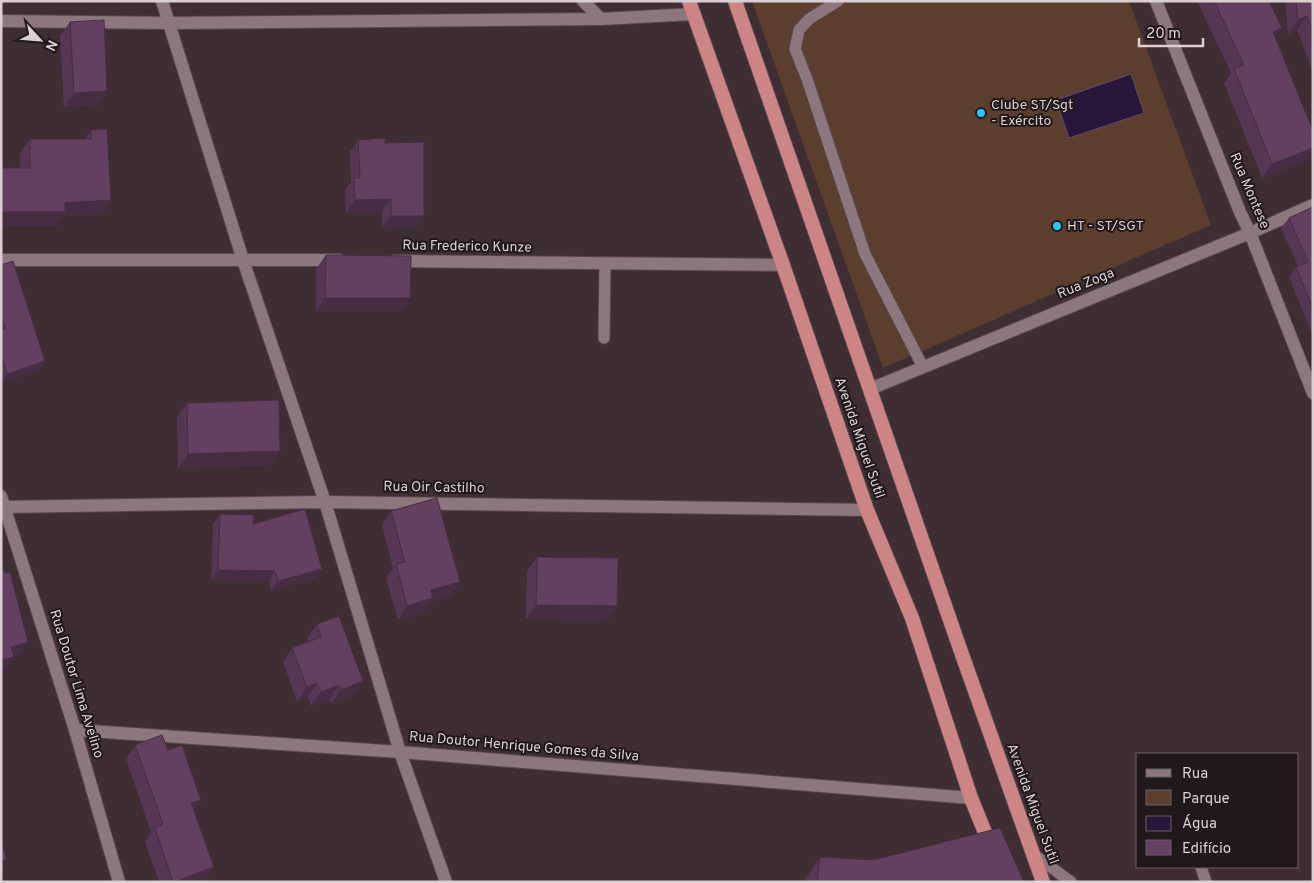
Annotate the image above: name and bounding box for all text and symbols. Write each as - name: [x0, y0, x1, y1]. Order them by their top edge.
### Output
- north arrow: [15, 15, 65, 65]
- scale bar: [1139, 15, 1203, 47]
- text: 20 m: [1146, 25, 1181, 44]
- text: N: [40, 37, 60, 53]
- place label: Clube ST/Sgt - Exército: [991, 97, 1073, 130]
- marker: Clube ST/Sgt - Exército: [975, 107, 987, 119]
- street label: Rua Montese: [1225, 150, 1273, 232]
- place label: HT - ST/SGT: [1067, 218, 1144, 235]
- marker: HT - ST/SGT: [1051, 220, 1063, 232]
- street label: Rua Frederico Kunze: [402, 237, 532, 257]
- street label: Rua Zoga: [1055, 265, 1117, 303]
- street label: Avenida Miguel Sutil: [830, 375, 888, 501]
- street label: Rua Oir Castilho: [383, 479, 485, 497]
- street label: Rua Doutor Lima Avelino: [45, 608, 107, 761]
- street label: Rua Doutor Henrique Gomes da Silva: [408, 728, 640, 766]
- street label: Avenida Miguel Sutil: [1002, 741, 1062, 867]
- legend: [1136, 753, 1299, 868]
- text: Rua: [1182, 765, 1208, 784]
- text: Parque: [1182, 790, 1230, 809]
- text: Água: [1182, 814, 1217, 834]
- text: Edifício: [1182, 840, 1231, 859]

